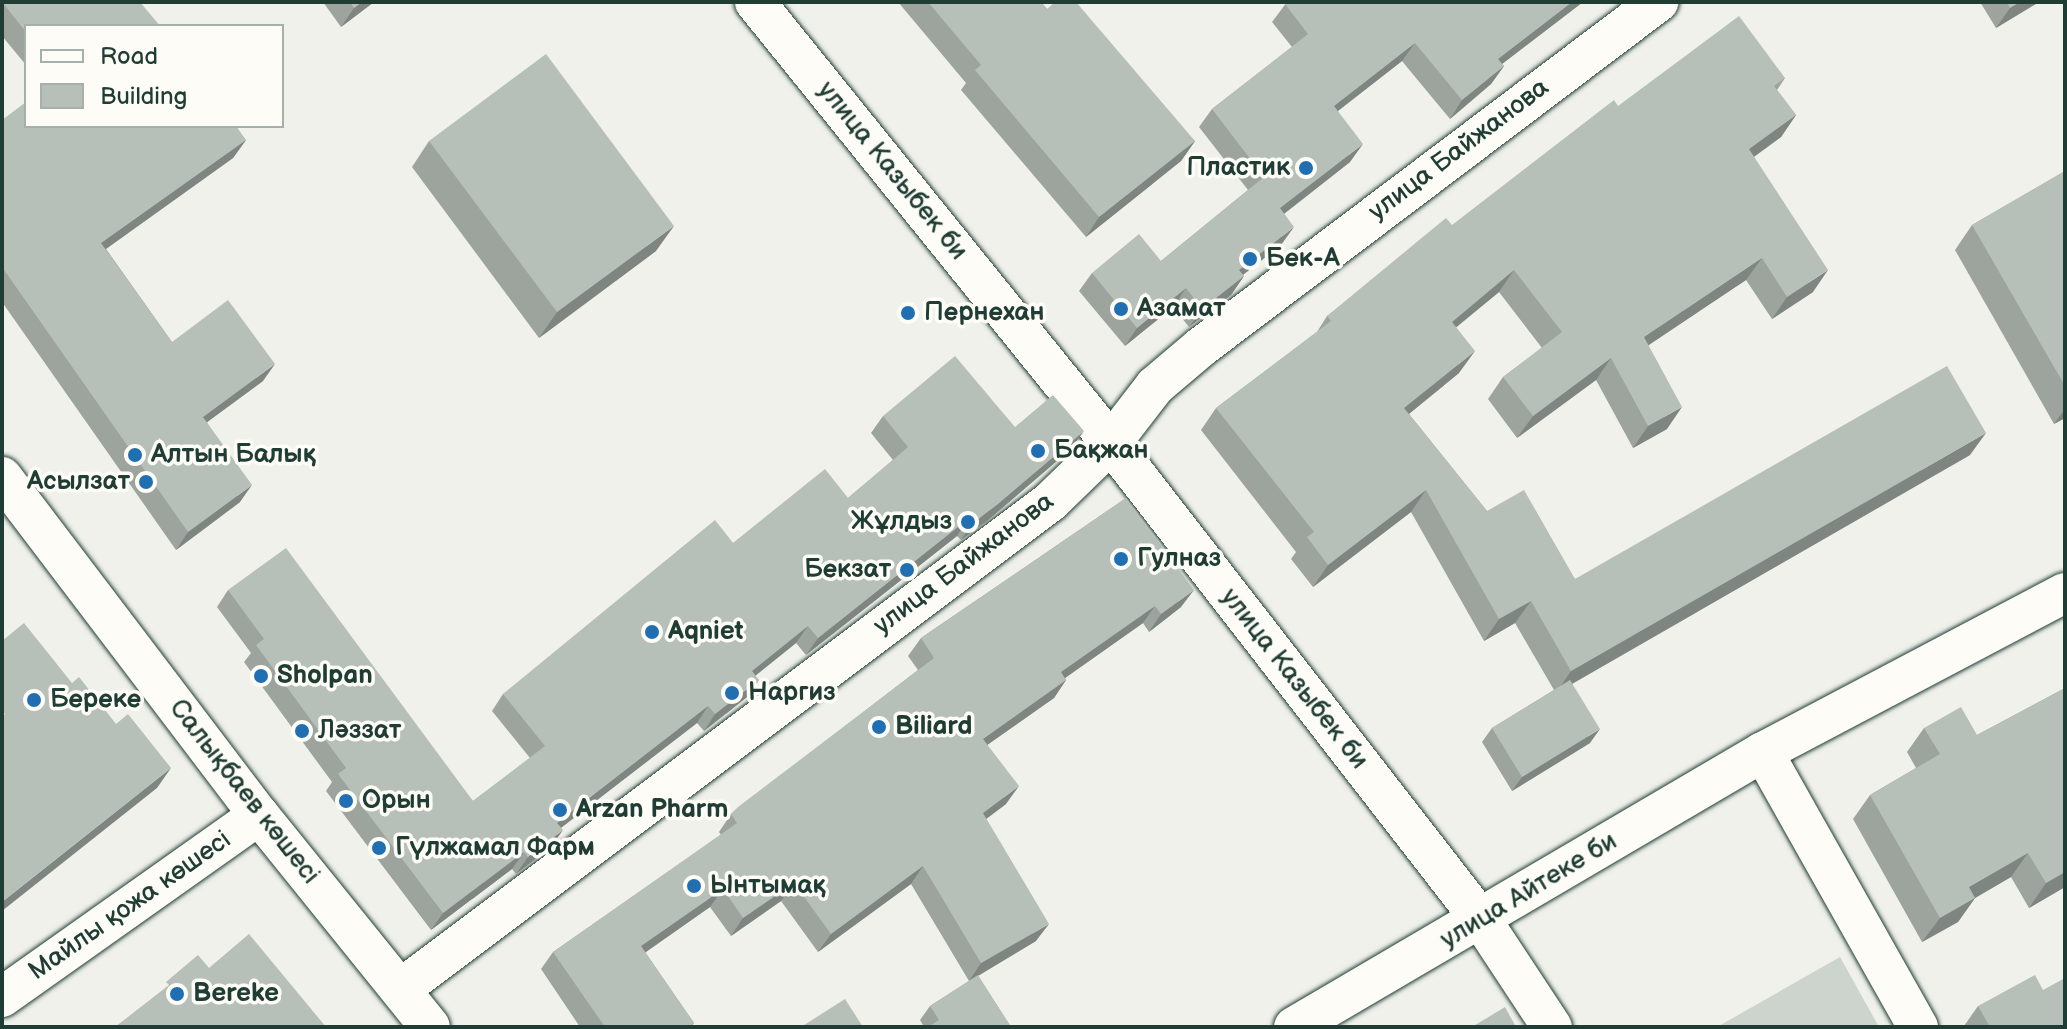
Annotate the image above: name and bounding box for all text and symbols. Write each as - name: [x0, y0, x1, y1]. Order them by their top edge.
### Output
- legend: [24, 24, 284, 128]
- text: Road: [100, 42, 158, 71]
- street label: улица Байжанова: [1363, 72, 1555, 228]
- street label: улица Казыбек би: [810, 75, 974, 267]
- text: Building: [100, 82, 187, 111]
- place label: Пластик: [1187, 152, 1290, 184]
- marker: Пластик: [1297, 159, 1315, 177]
- place label: Бек-А: [1266, 243, 1340, 275]
- marker: Бек-А: [1241, 250, 1259, 268]
- place label: Азамат: [1137, 293, 1226, 325]
- place label: Пернехан: [924, 297, 1044, 329]
- marker: Азамат: [1112, 300, 1130, 318]
- marker: Пернехан: [899, 304, 917, 322]
- place label: Бақжан: [1054, 435, 1149, 467]
- place label: Алтын Балық: [151, 439, 316, 471]
- marker: Бақжан: [1029, 442, 1047, 460]
- marker: Алтын Балық: [126, 446, 144, 464]
- place label: Асылзат: [27, 466, 130, 498]
- marker: Асылзат: [137, 473, 155, 491]
- street label: улица Байжанова: [868, 486, 1060, 642]
- place label: Жұлдыз: [851, 506, 952, 538]
- marker: Жұлдыз: [959, 513, 977, 531]
- place label: Гулназ: [1137, 543, 1221, 575]
- marker: Гулназ: [1112, 550, 1130, 568]
- place label: Бекзат: [804, 554, 891, 586]
- marker: Бекзат: [898, 561, 916, 579]
- street label: улица Казыбек би: [1214, 582, 1374, 776]
- place label: Aqniet: [668, 616, 743, 648]
- marker: Aqniet: [643, 623, 661, 641]
- place label: Sholpan: [277, 660, 373, 692]
- marker: Sholpan: [252, 667, 270, 685]
- place label: Наргиз: [748, 677, 836, 709]
- place label: Береке: [50, 684, 141, 716]
- marker: Наргиз: [723, 684, 741, 702]
- marker: Береке: [25, 691, 43, 709]
- street label: Салықбаев көшесі: [162, 693, 326, 891]
- place label: Biliard: [895, 711, 972, 743]
- place label: Ләззат: [318, 715, 401, 747]
- marker: Biliard: [870, 718, 888, 736]
- marker: Ләззат: [293, 722, 311, 740]
- place label: Орын: [362, 785, 431, 817]
- marker: Орын: [337, 792, 355, 810]
- place label: Arzan Pharm: [576, 794, 728, 826]
- marker: Arzan Pharm: [551, 801, 569, 819]
- street label: Майлы қожа көшесі: [23, 824, 237, 988]
- street label: улица Айтеке би: [1435, 826, 1623, 956]
- place label: Гүлжамал Фарм: [395, 832, 595, 864]
- marker: Гүлжамал Фарм: [370, 839, 388, 857]
- place label: Ынтымақ: [710, 870, 825, 902]
- marker: Ынтымақ: [685, 877, 703, 895]
- place label: Bereke: [193, 978, 279, 1010]
- marker: Bereke: [168, 985, 186, 1003]

